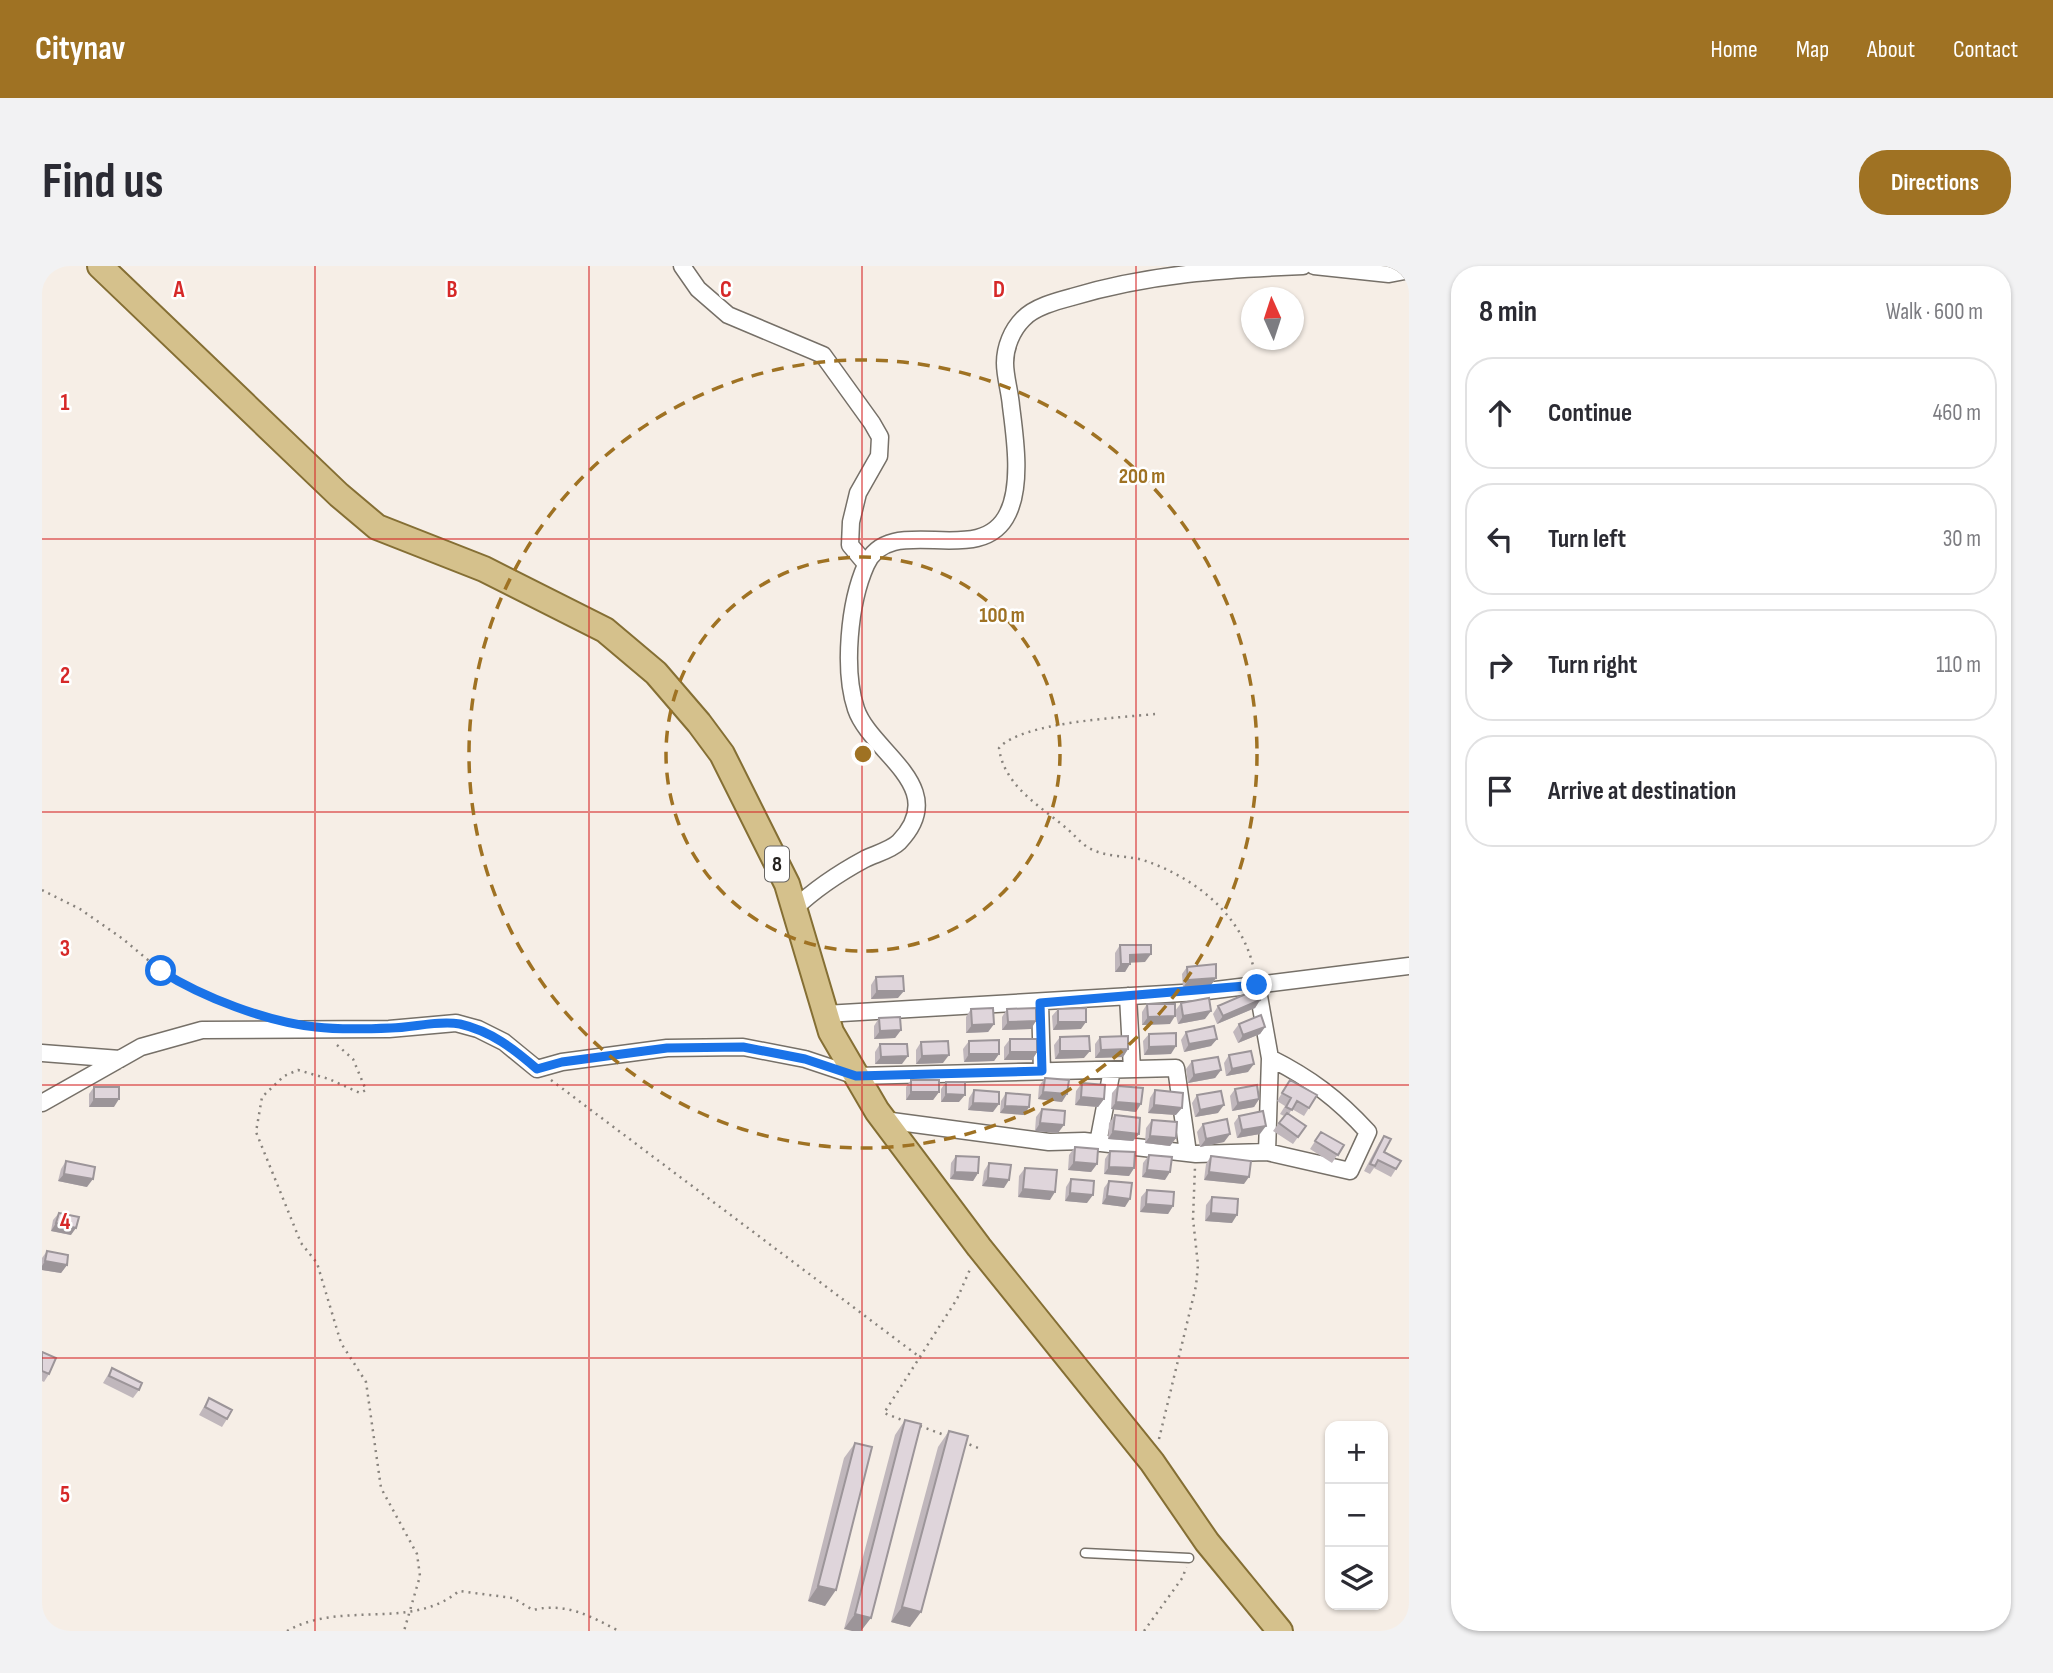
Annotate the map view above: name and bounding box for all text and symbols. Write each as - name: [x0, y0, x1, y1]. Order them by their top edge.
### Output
- text: Citynav: [35, 29, 125, 69]
- text: Home: [1710, 35, 1758, 64]
- text: Map: [1796, 35, 1829, 64]
- text: About: [1867, 35, 1915, 64]
- text: Contact: [1953, 35, 2018, 64]
- button: Directions: [1859, 150, 2011, 215]
- text: Find us: [42, 153, 164, 212]
- text: A: [173, 276, 186, 304]
- text: B: [447, 276, 458, 304]
- text: C: [720, 276, 732, 304]
- text: D: [993, 276, 1005, 304]
- north arrow: [1241, 287, 1304, 350]
- text: 8 min: [1479, 294, 1537, 330]
- text: Walk · 600 m: [1886, 298, 1983, 326]
- text: 1: [60, 389, 70, 417]
- icon: ahead: [1481, 394, 1519, 432]
- text: Continue: [1548, 398, 1632, 429]
- text: 460 m: [1933, 399, 1981, 427]
- text: 200 m: [1119, 464, 1165, 489]
- icon: left: [1481, 520, 1519, 558]
- text: Turn left: [1548, 524, 1626, 555]
- text: 30 m: [1943, 525, 1981, 553]
- text: 100 m: [979, 603, 1025, 628]
- icon: right: [1481, 646, 1519, 684]
- text: Turn right: [1548, 650, 1637, 681]
- text: 110 m: [1936, 651, 1981, 679]
- text: 2: [60, 662, 70, 690]
- centre of rings: [851, 742, 875, 766]
- icon: arrive: [1481, 772, 1519, 810]
- text: Arrive at destination: [1548, 776, 1736, 807]
- road number: 8: [765, 846, 789, 882]
- text: 3: [60, 935, 70, 963]
- route start: [145, 955, 176, 986]
- route end: [1241, 969, 1272, 1000]
- text: 4: [60, 1208, 71, 1236]
- map controls: [1325, 1421, 1388, 1610]
- button: +: [1325, 1421, 1388, 1484]
- text: 5: [60, 1481, 70, 1509]
- button: −: [1325, 1484, 1388, 1547]
- button: layers: [1325, 1547, 1388, 1610]

